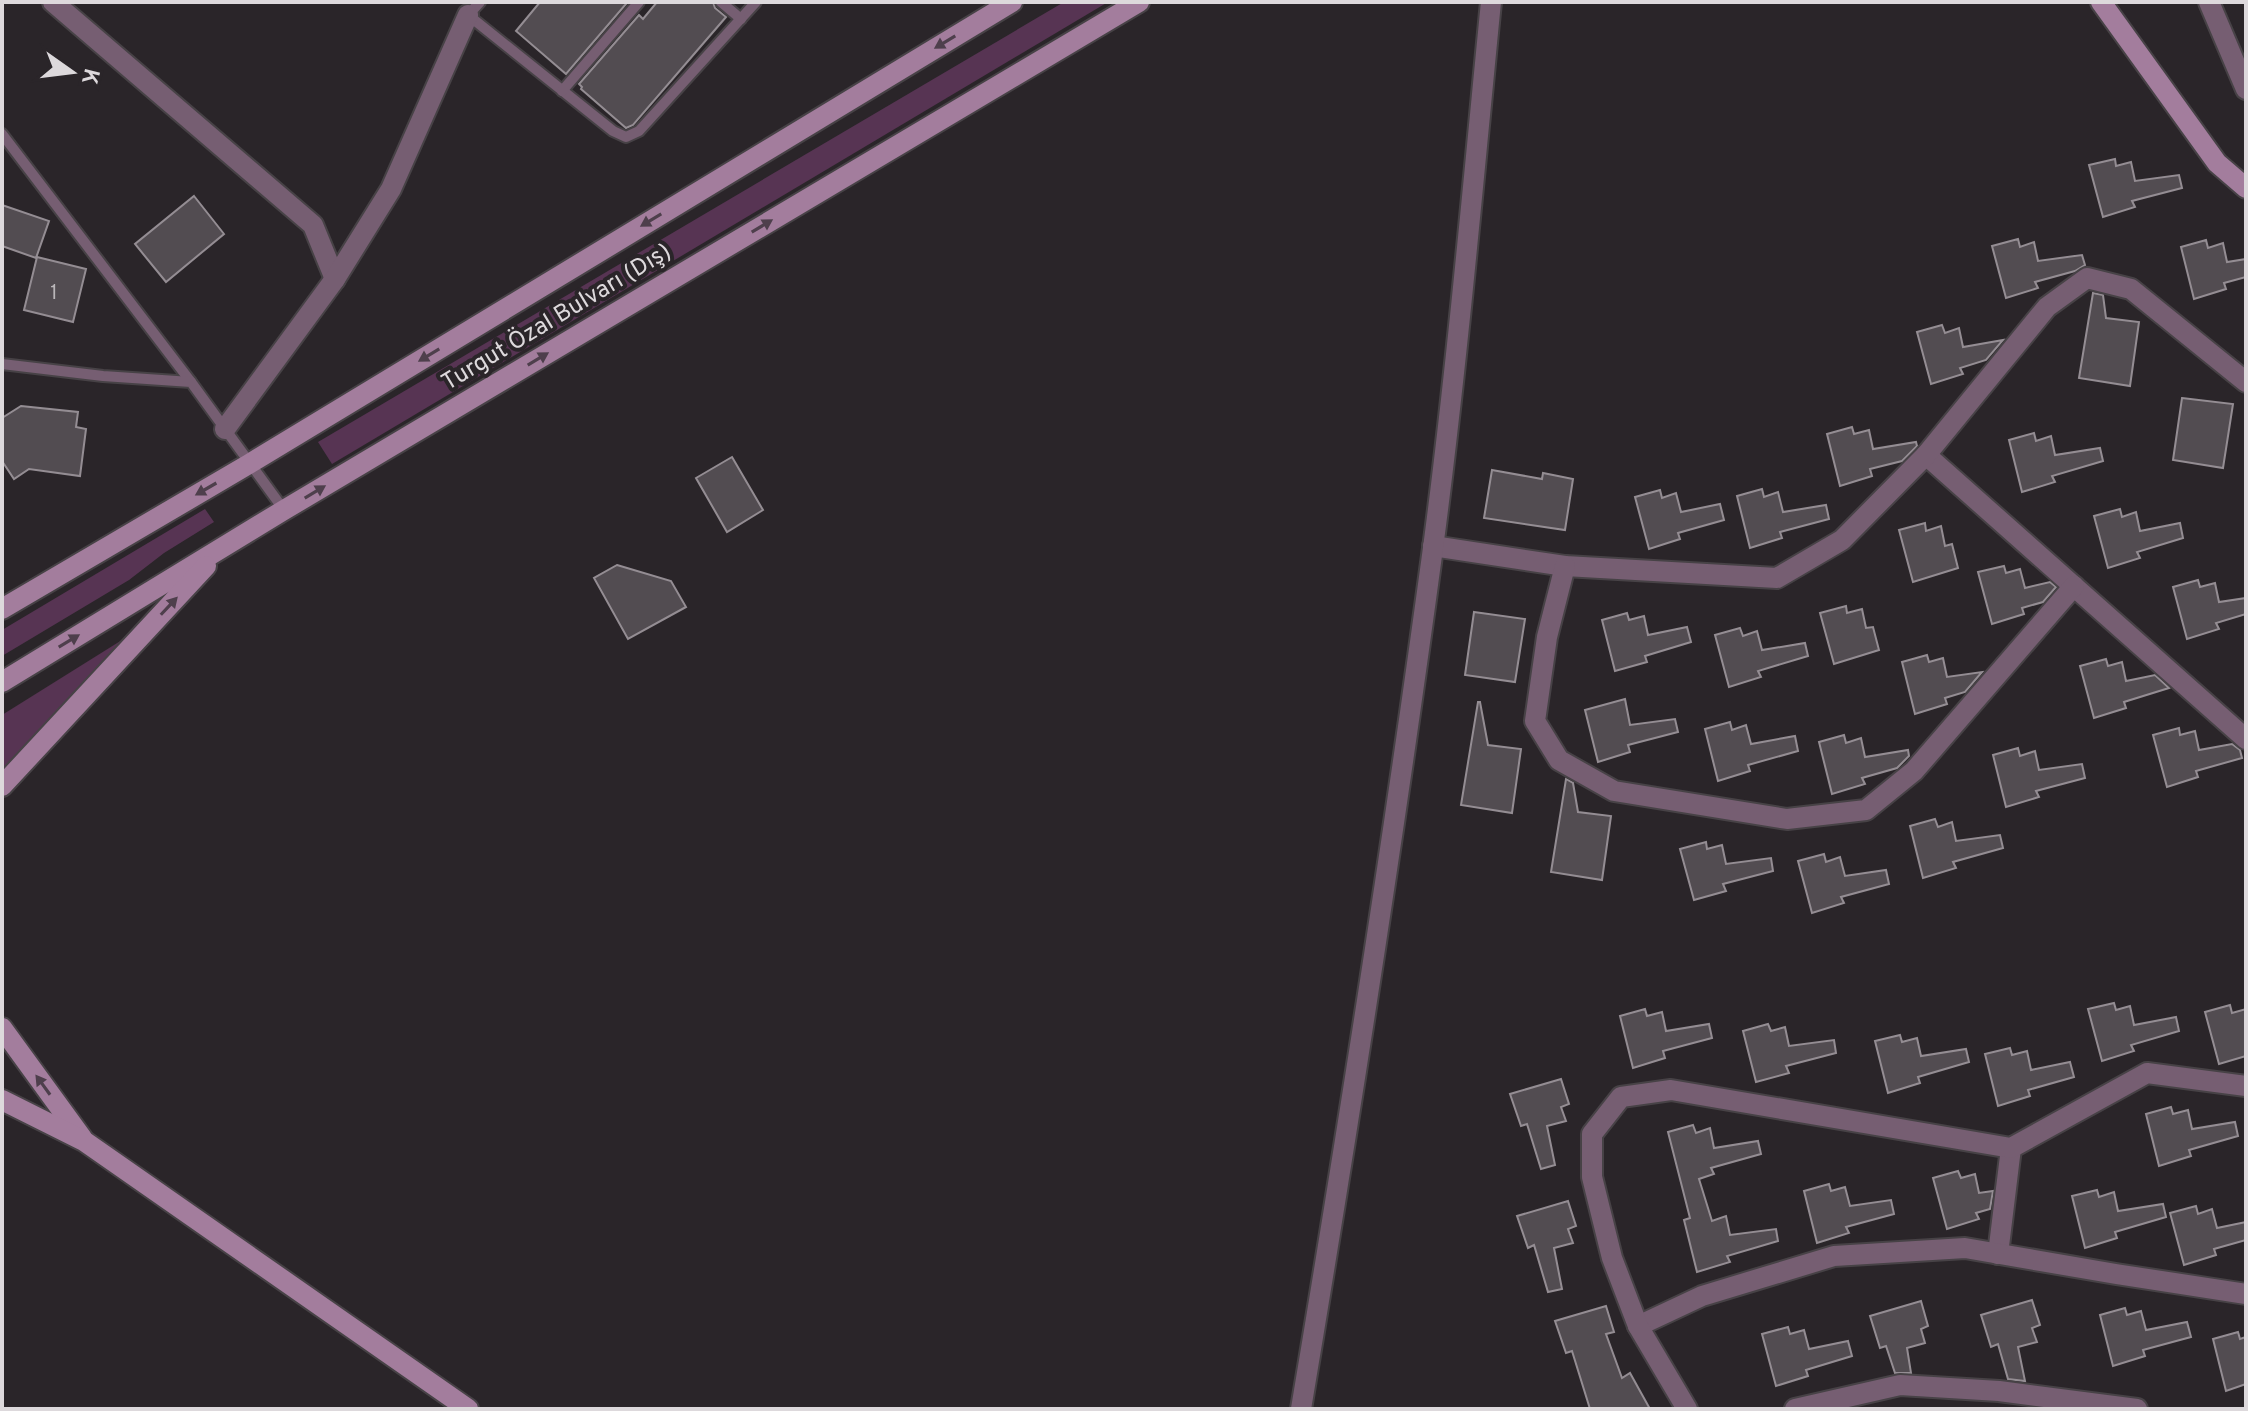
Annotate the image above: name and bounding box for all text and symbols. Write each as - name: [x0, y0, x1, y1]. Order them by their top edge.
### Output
- north arrow: [32, 32, 112, 112]
- one-way arrow: [934, 35, 956, 49]
- text: K: [74, 65, 104, 87]
- one-way arrow: [640, 213, 662, 227]
- one-way arrow: [751, 219, 773, 233]
- street label: Turgut Özal Bulvarı (Dış): [436, 236, 677, 398]
- house number: 1: [50, 281, 58, 307]
- one-way arrow: [418, 348, 440, 362]
- one-way arrow: [527, 352, 549, 366]
- one-way arrow: [195, 482, 217, 496]
- one-way arrow: [304, 485, 326, 499]
- one-way arrow: [160, 597, 178, 616]
- one-way arrow: [58, 635, 80, 649]
- one-way arrow: [36, 1074, 51, 1095]

